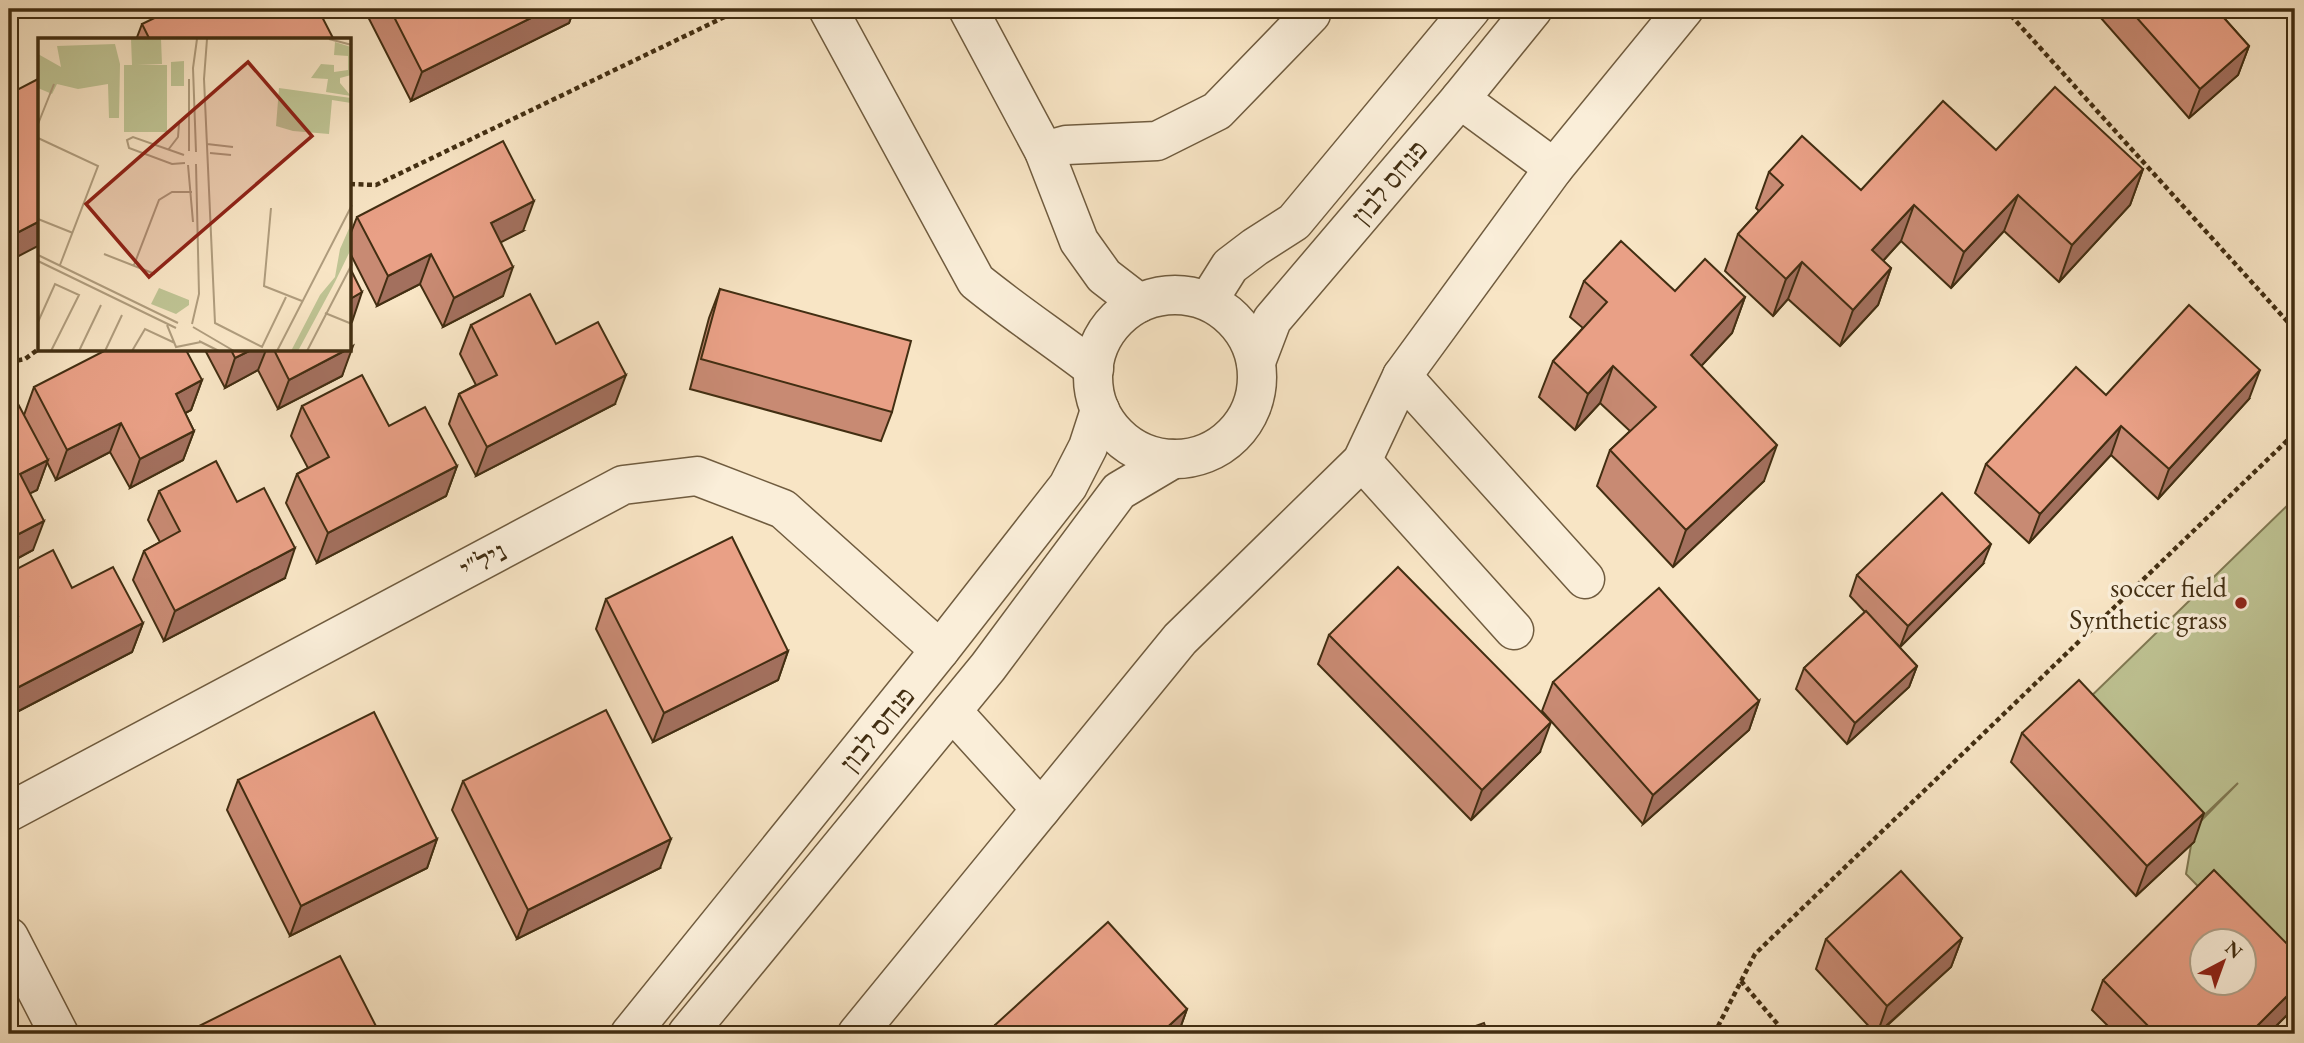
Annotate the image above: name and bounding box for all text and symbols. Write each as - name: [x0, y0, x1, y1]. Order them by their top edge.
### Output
- inset map: [38, 38, 352, 352]
- street label: פנחס לבון: [1343, 132, 1435, 232]
- street label: ניל"י: [454, 533, 512, 587]
- place label: soccer field Synthetic grass: [2069, 569, 2228, 637]
- marker: soccer field Synthetic grass: [2233, 595, 2249, 611]
- street label: פנחס לבון: [832, 679, 922, 779]
- north arrow: [2188, 928, 2258, 998]
- text: N: [2220, 935, 2248, 964]

